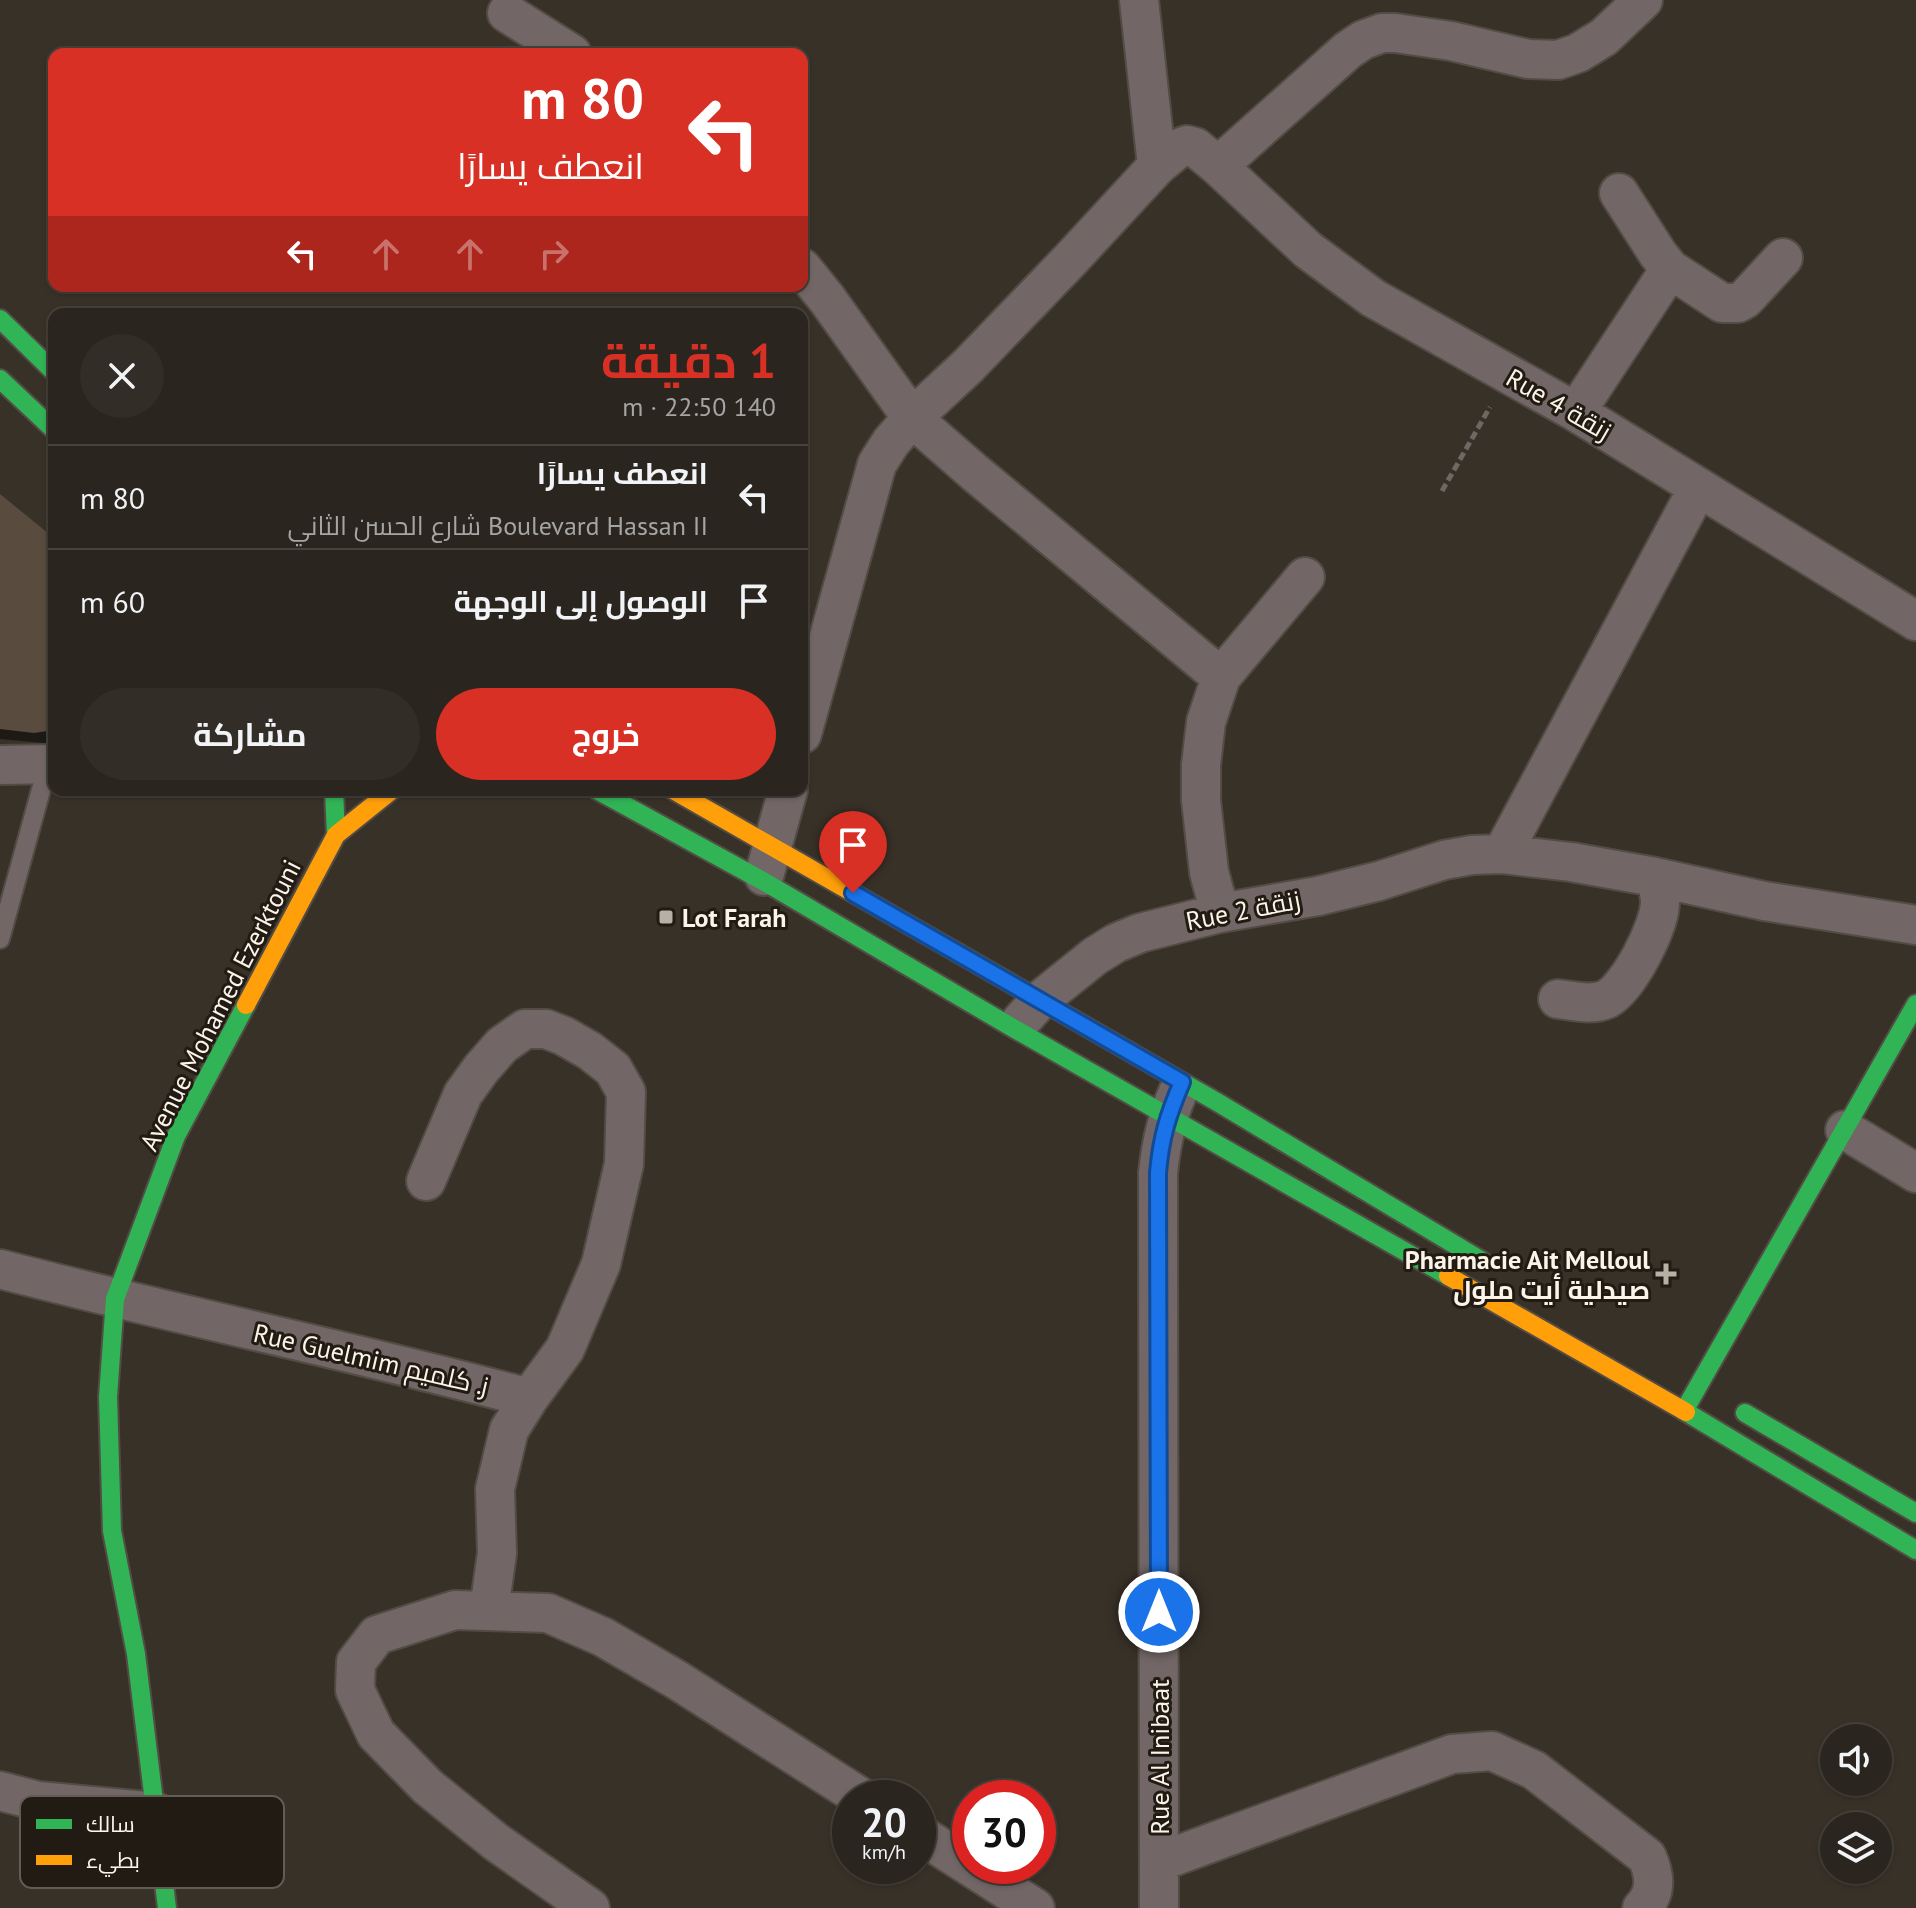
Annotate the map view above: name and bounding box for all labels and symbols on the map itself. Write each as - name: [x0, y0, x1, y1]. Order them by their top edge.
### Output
- street label: Rue 4 زنقة: [1501, 361, 1617, 447]
- pin: [819, 811, 887, 893]
- street label: Avenue Mohamed Ezerktouni: [132, 854, 308, 1156]
- street label: Rue 2 زنقة: [1183, 883, 1303, 937]
- place label: Lot Farah: [682, 901, 786, 934]
- marker: Lot Farah: [657, 908, 675, 926]
- place label: Pharmacie Ait Melloul صيدلية أيت ملول: [1405, 1243, 1650, 1306]
- marker: Pharmacie Ait Melloul صيدلية أيت ملول: [1657, 1265, 1675, 1283]
- street label: Rue Guelmim ز. كلميم: [250, 1316, 492, 1404]
- position arrow: [1117, 1570, 1201, 1654]
- street label: Rue Al Inibaat: [1143, 1679, 1176, 1835]
- speed limit sign: 30: [952, 1780, 1056, 1884]
- legend: [20, 1796, 284, 1888]
- text: سالك: [86, 1810, 135, 1838]
- text: بطيء: [86, 1846, 140, 1877]

